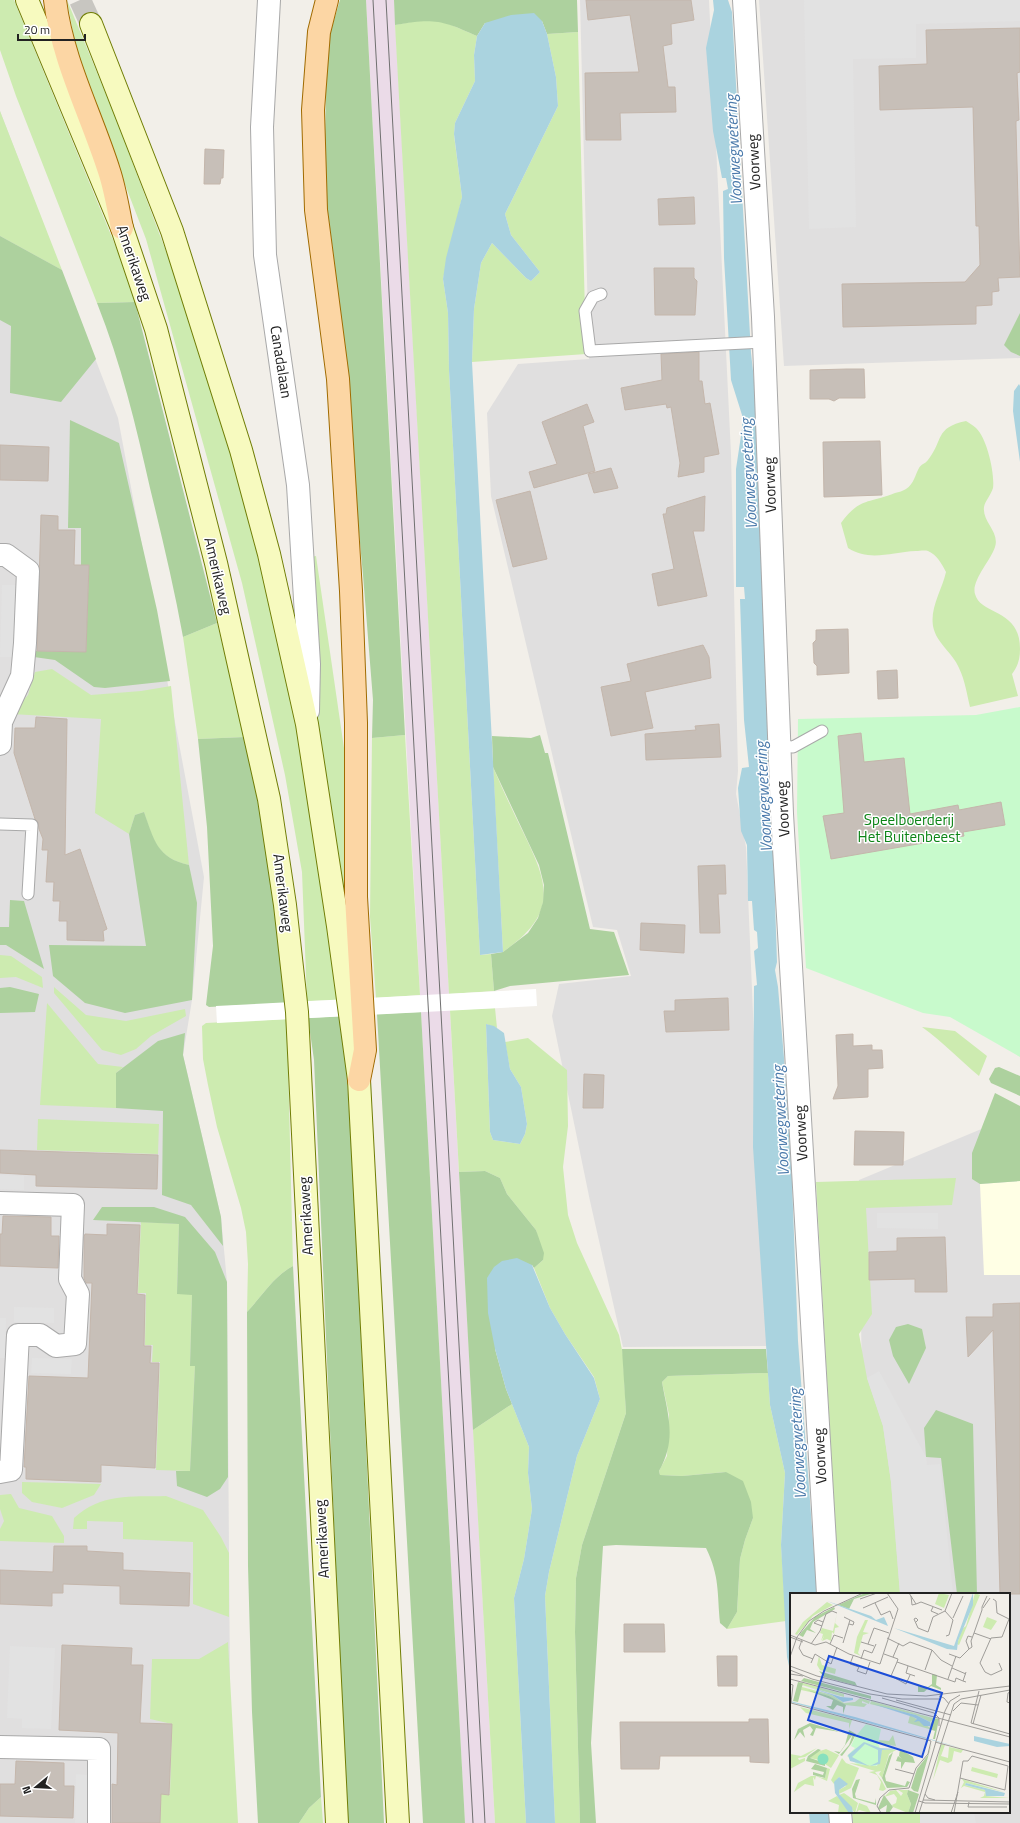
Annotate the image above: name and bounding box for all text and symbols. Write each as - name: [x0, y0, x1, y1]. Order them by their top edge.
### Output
- scale bar: [18, 16, 85, 42]
- text: 20 m: [24, 20, 50, 39]
- water label: Voorwegwetering: [718, 92, 748, 206]
- street label: Voorweg: [741, 133, 766, 191]
- street label: Amerikaweg: [111, 222, 158, 304]
- street label: Canadalaan: [264, 324, 299, 400]
- water label: Voorwegwetering: [733, 416, 763, 530]
- street label: Voorweg: [757, 456, 782, 513]
- street label: Amerikaweg: [198, 535, 239, 617]
- water label: Voorwegwetering: [748, 739, 778, 853]
- street label: Voorweg: [770, 780, 795, 838]
- park label: Speelboerderij Het Buitenbeest: [858, 808, 961, 848]
- street label: Amerikaweg: [267, 852, 300, 934]
- water label: Voorwegwetering: [765, 1063, 795, 1177]
- street label: Voorweg: [788, 1104, 813, 1162]
- street label: Amerikaweg: [292, 1176, 319, 1256]
- water label: Voorwegwetering: [782, 1386, 812, 1500]
- street label: Voorweg: [807, 1427, 832, 1485]
- street label: Amerikaweg: [308, 1499, 335, 1579]
- inset map: [790, 1593, 1010, 1813]
- north arrow: [16, 1767, 56, 1807]
- text: N: [18, 1784, 35, 1796]

